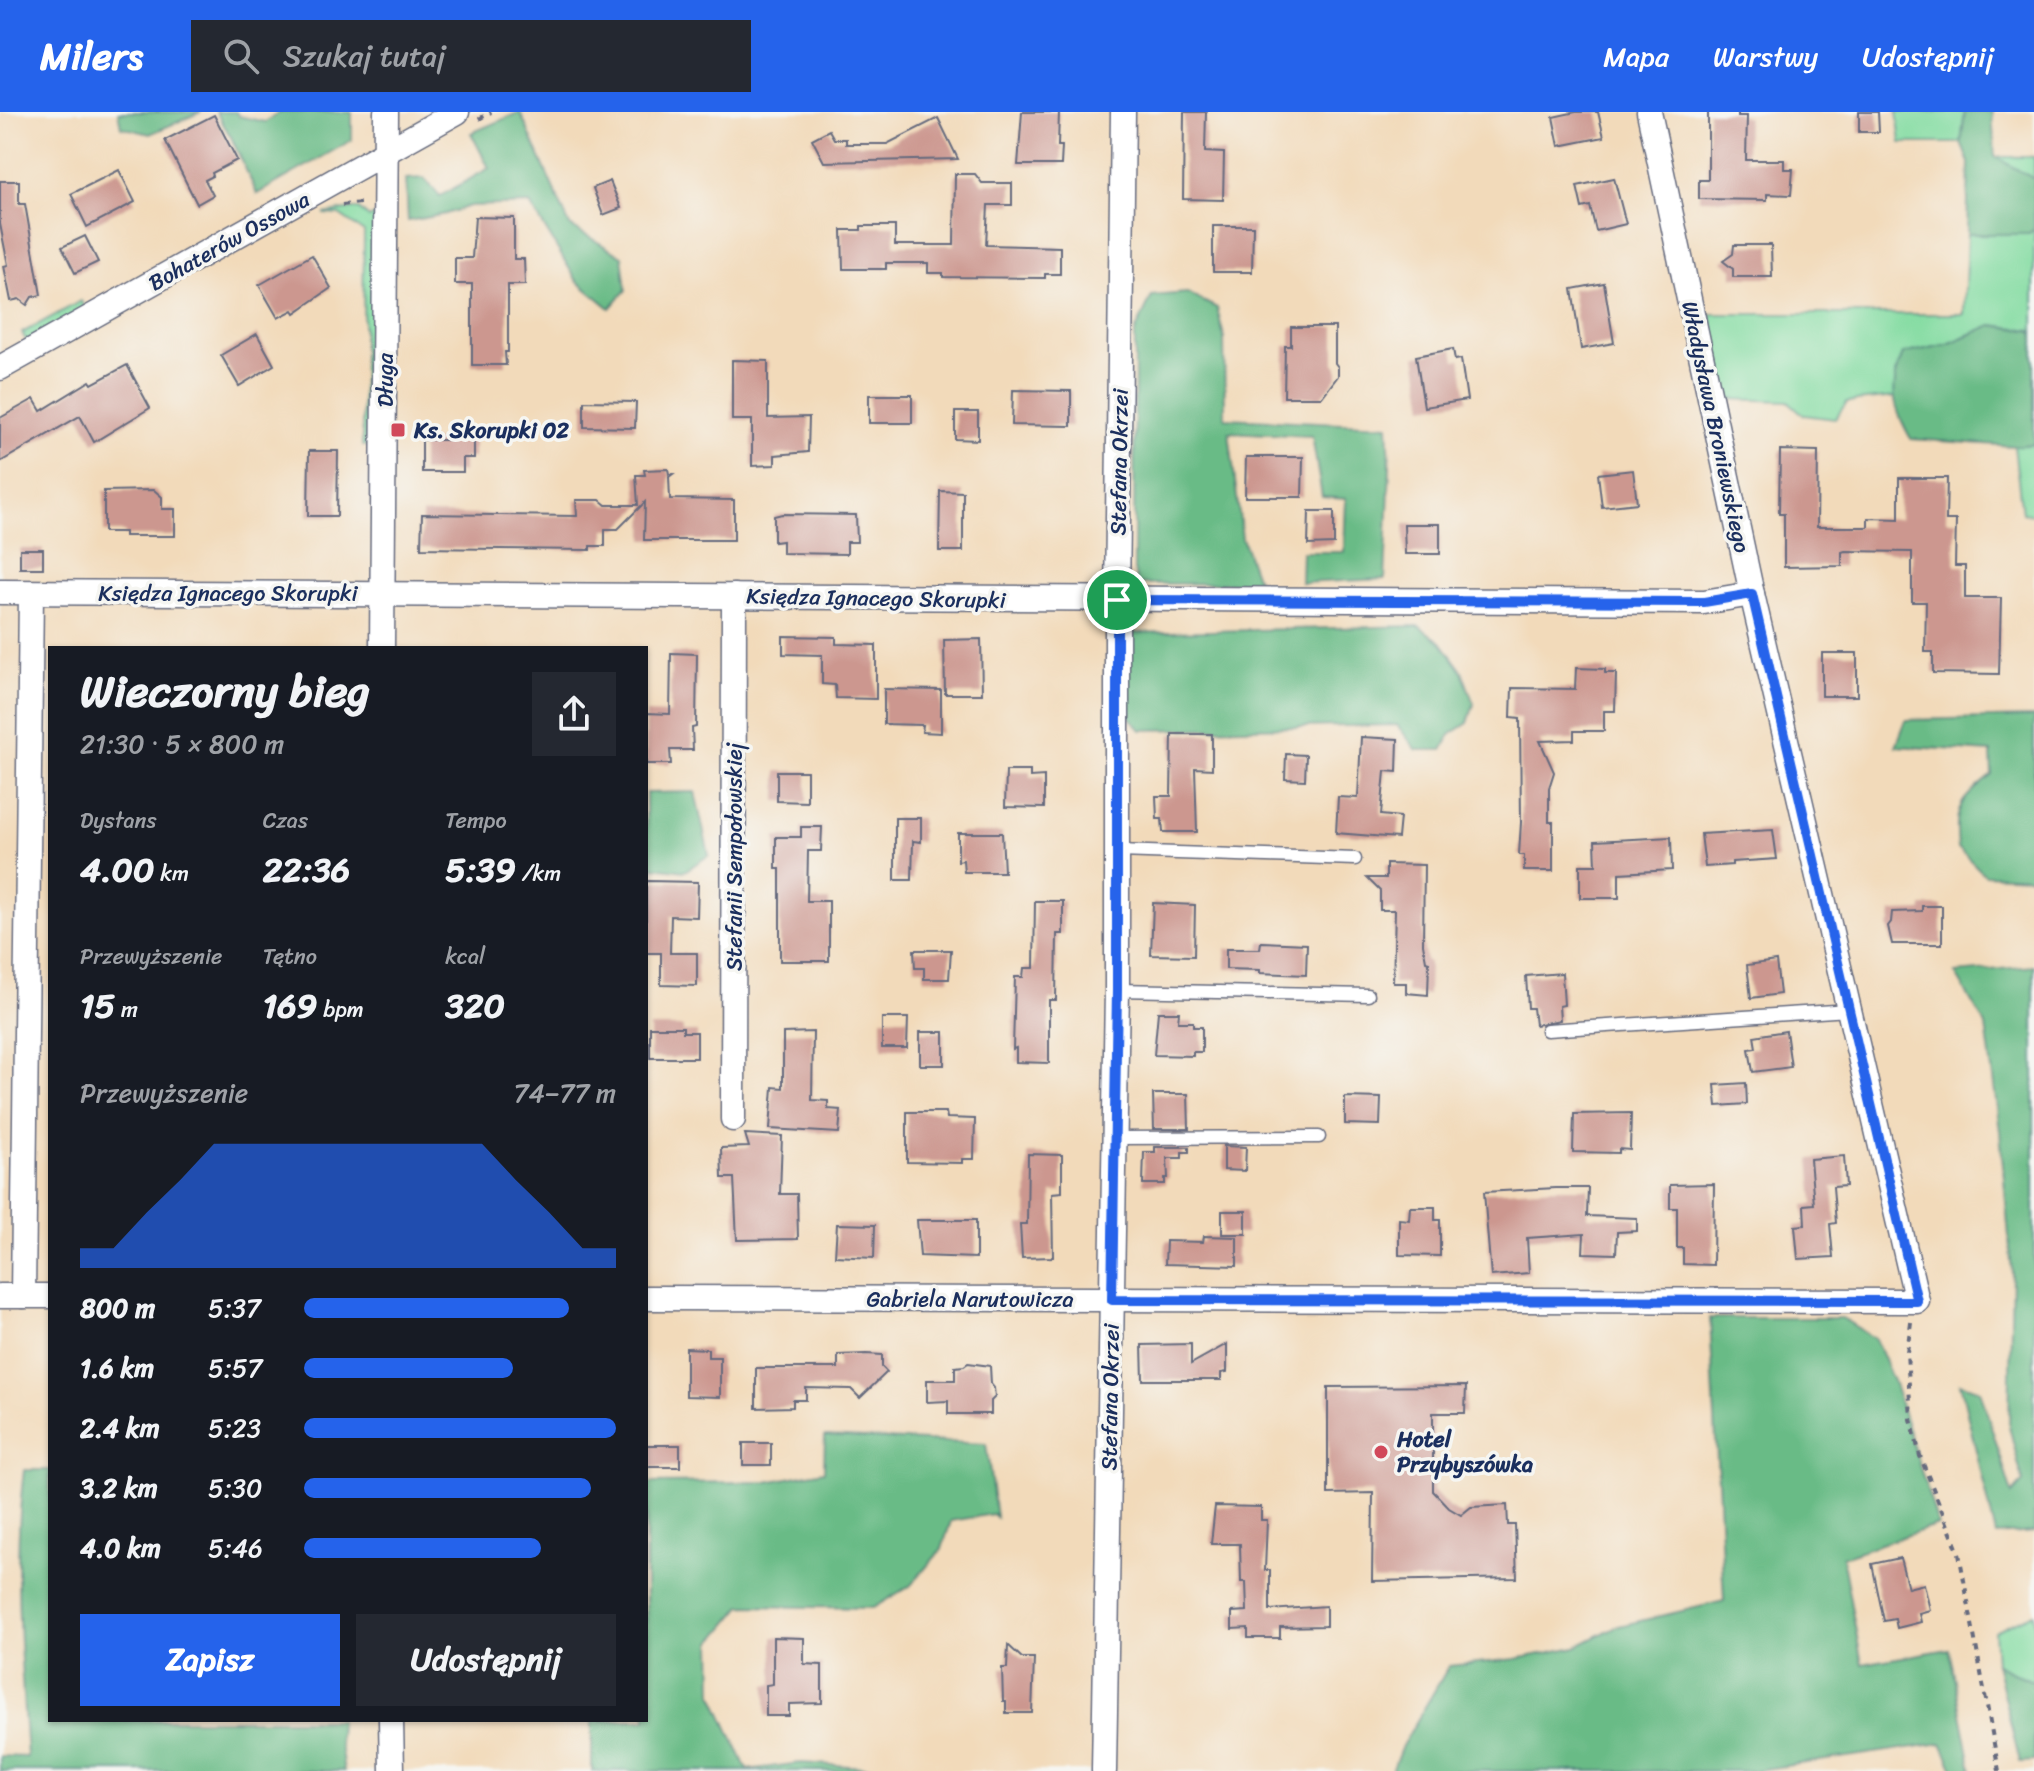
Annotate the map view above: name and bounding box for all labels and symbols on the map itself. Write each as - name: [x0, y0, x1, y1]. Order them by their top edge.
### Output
- street label: Bohaterów Ossowa: [141, 180, 318, 302]
- street label: Władysława Broniewskiego: [1670, 297, 1762, 557]
- street label: Długa: [366, 352, 405, 407]
- street label: Stefana Okrzei: [1098, 387, 1140, 536]
- place label: Ks. Skorupki 02: [413, 411, 569, 450]
- marker: Ks. Skorupki 02: [389, 421, 407, 439]
- pin: [1083, 566, 1151, 634]
- street label: Księdza Ignacego Skorupki: [98, 574, 359, 613]
- street label: Księdza Ignacego Skorupki: [746, 576, 1007, 620]
- street label: Stefanii Sempołowskiej: [715, 741, 754, 971]
- street label: Gabriela Narutowicza: [866, 1280, 1074, 1319]
- street label: Stefana Okrzei: [1089, 1322, 1131, 1471]
- place label: Hotel Przybyszówka: [1396, 1420, 1533, 1484]
- marker: Hotel Przybyszówka: [1372, 1443, 1390, 1461]

